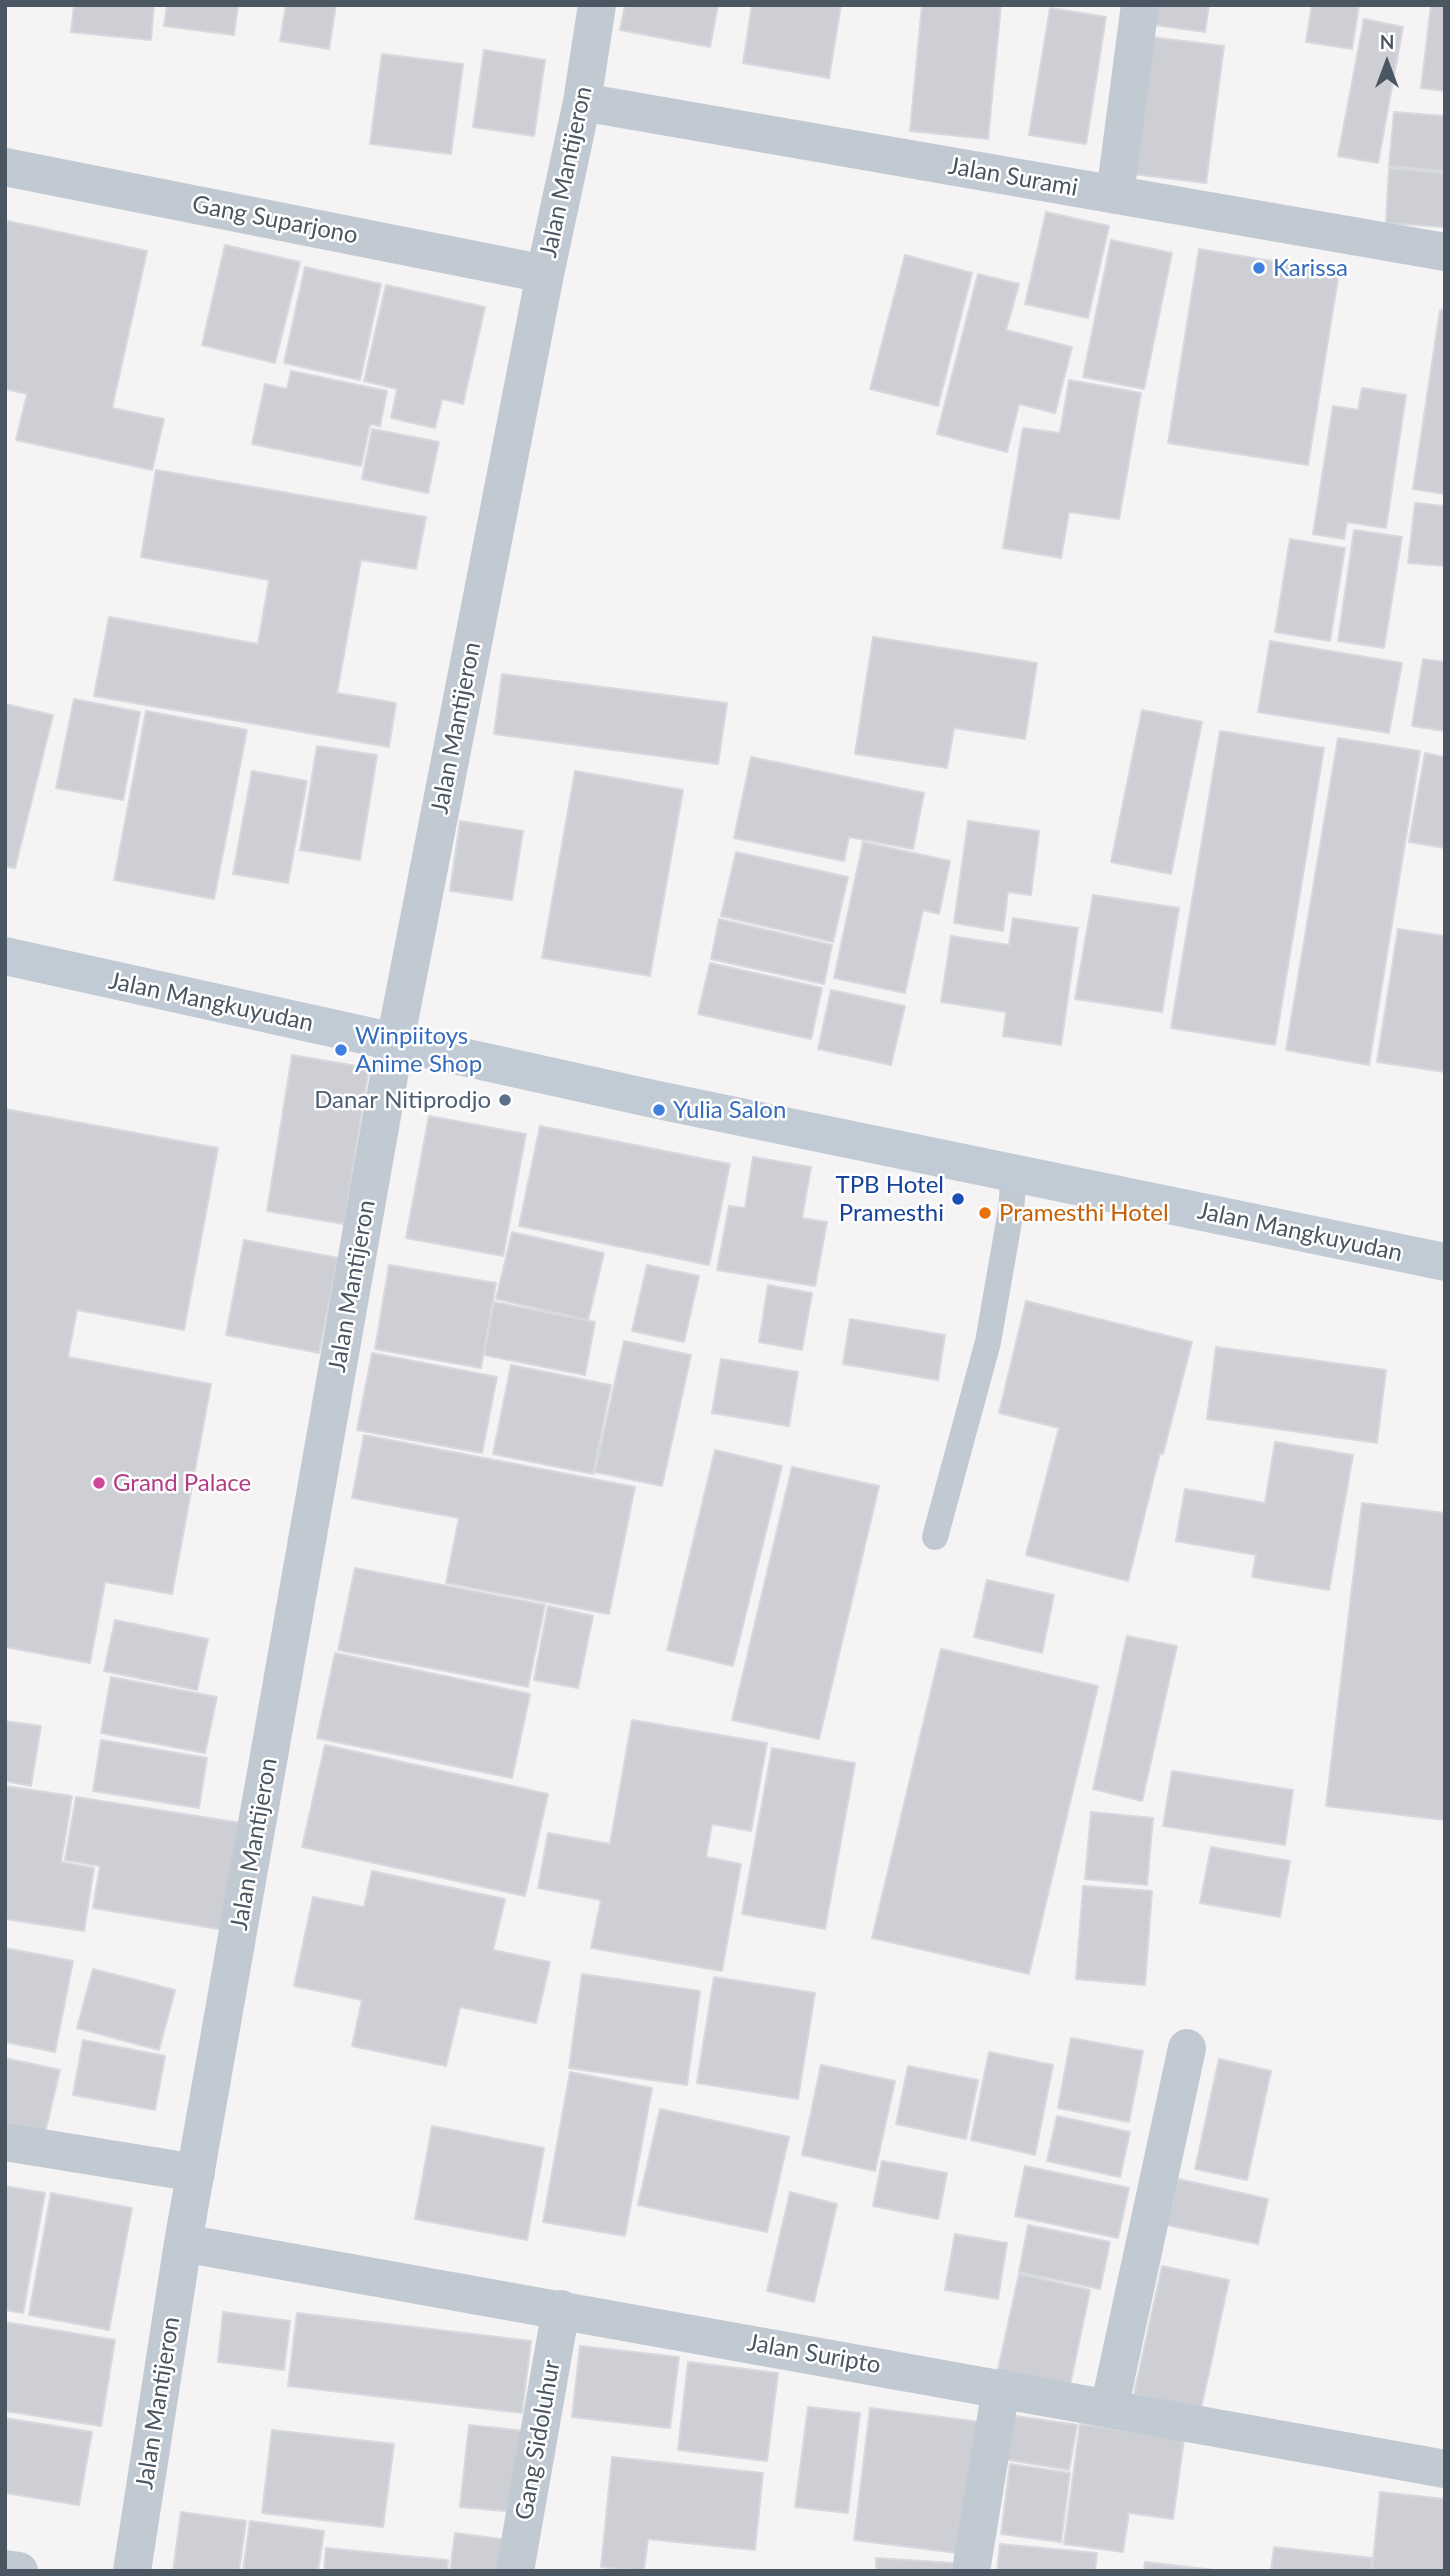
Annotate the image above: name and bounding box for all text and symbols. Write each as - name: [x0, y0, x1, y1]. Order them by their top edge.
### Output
- north arrow: [1352, 28, 1422, 98]
- text: N: [1380, 30, 1394, 53]
- street label: Jalan Mantijeron: [534, 84, 598, 260]
- street label: Jalan Surami: [946, 151, 1080, 203]
- street label: Gang Suparjono: [190, 190, 360, 250]
- place label: Karissa: [1273, 254, 1348, 282]
- marker: Karissa: [1251, 260, 1267, 276]
- street label: Jalan Mantijeron: [425, 640, 487, 816]
- street label: Jalan Mangkuyudan: [106, 966, 316, 1038]
- place label: Winpiitoys Anime Shop: [355, 1022, 482, 1078]
- marker: Winpiitoys Anime Shop: [333, 1042, 349, 1058]
- place label: Danar Nitiprodjo: [314, 1086, 491, 1114]
- marker: Danar Nitiprodjo: [497, 1092, 513, 1108]
- place label: Yulia Salon: [673, 1096, 786, 1124]
- marker: Yulia Salon: [651, 1102, 667, 1118]
- place label: TPB Hotel Pramesthi: [836, 1171, 944, 1227]
- marker: TPB Hotel Pramesthi: [950, 1191, 966, 1207]
- street label: Jalan Mangkuyudan: [1195, 1196, 1405, 1268]
- street label: Jalan Mantijeron: [323, 1198, 381, 1374]
- place label: Pramesthi Hotel: [999, 1199, 1169, 1227]
- marker: Pramesthi Hotel: [977, 1205, 993, 1221]
- place label: Grand Palace: [113, 1469, 251, 1497]
- marker: Grand Palace: [91, 1475, 107, 1491]
- street label: Jalan Mantijeron: [225, 1756, 283, 1932]
- street label: Jalan Mantijeron: [130, 2315, 186, 2491]
- street label: Jalan Suripto: [745, 2328, 883, 2380]
- street label: Gang Sidoluhur: [510, 2358, 566, 2522]

